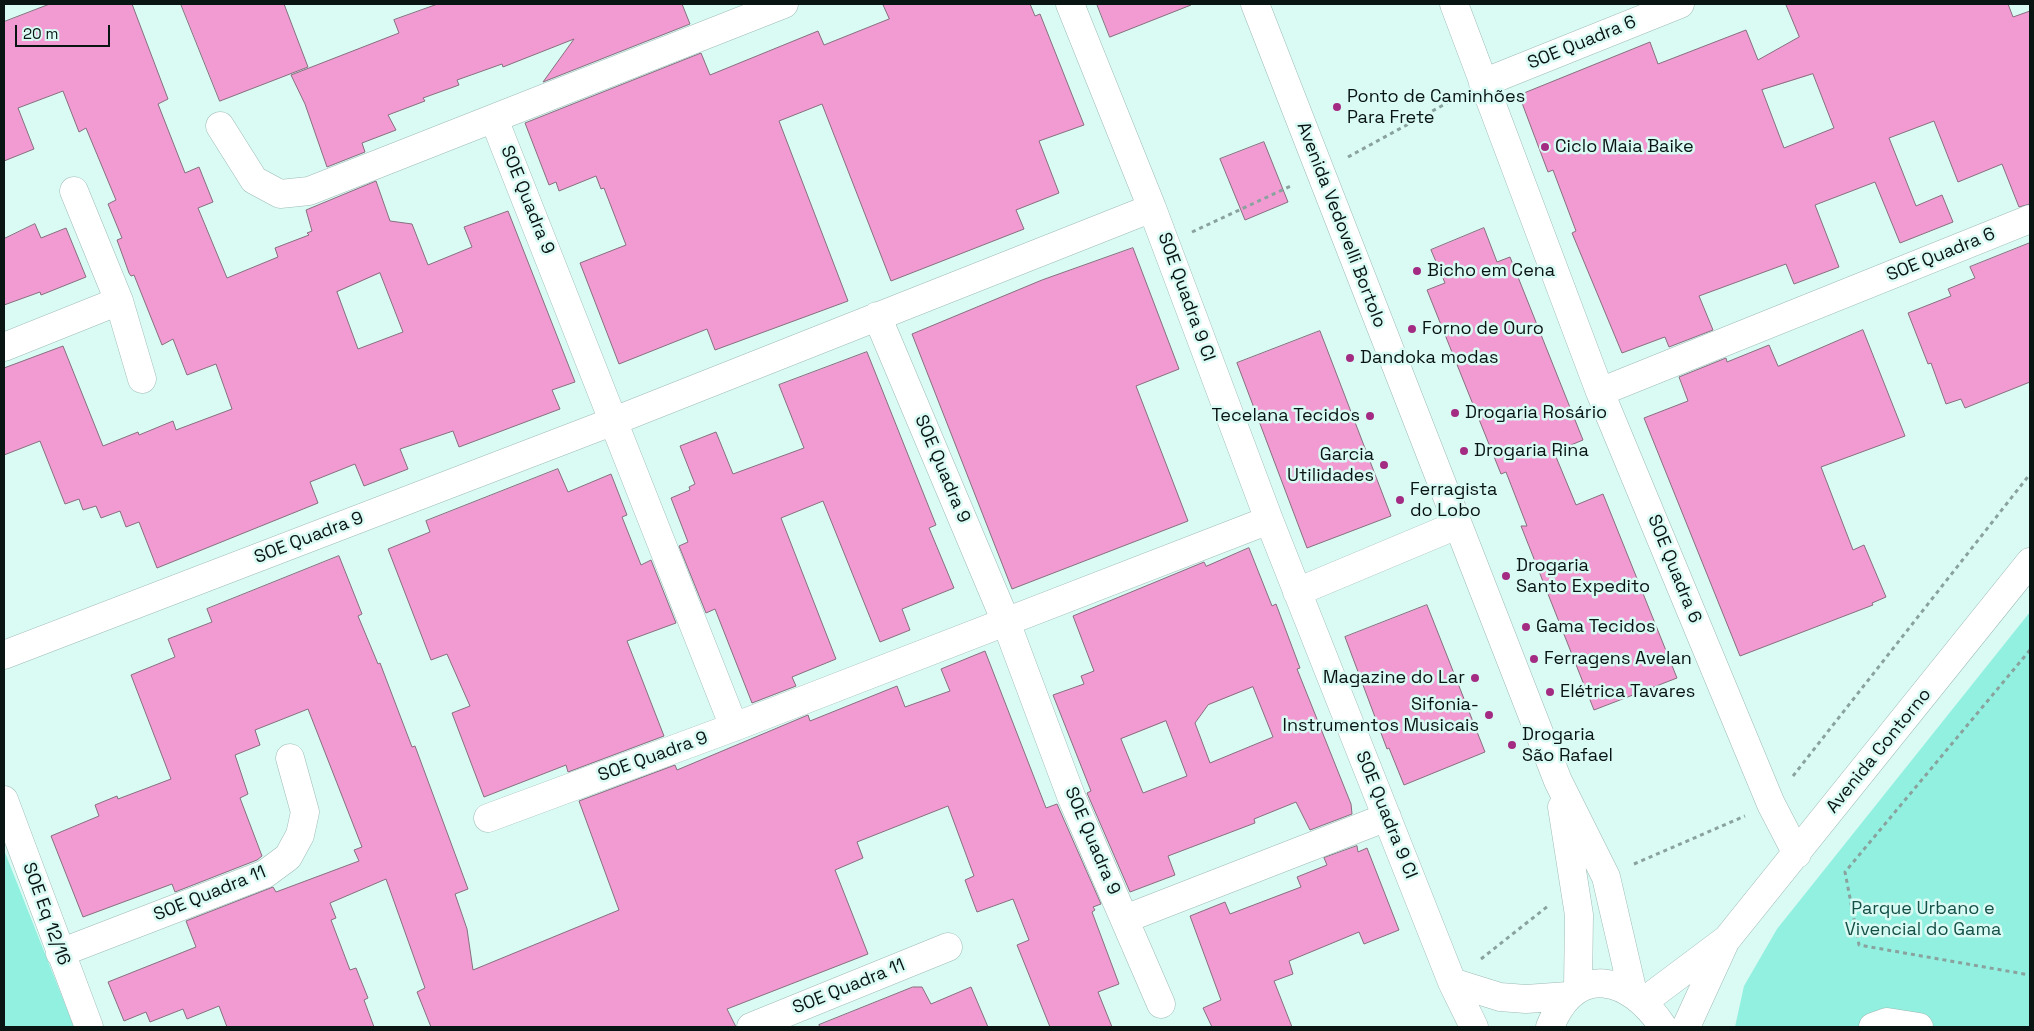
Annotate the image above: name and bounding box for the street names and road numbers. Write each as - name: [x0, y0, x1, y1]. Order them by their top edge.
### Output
- street label: SOE Quadra 6: [1525, 11, 1639, 75]
- street label: Avenida Vedovelli Bortolo: [1292, 119, 1390, 331]
- street label: SOE Quadra 9: [495, 143, 559, 257]
- street label: SOE Quadra 6: [1884, 223, 1998, 287]
- street label: SOE Quadra 9 CI: [1153, 230, 1219, 364]
- street label: SOE Quadra 9: [910, 412, 974, 526]
- street label: SOE Quadra 9: [251, 507, 367, 569]
- street label: SOE Quadra 6: [1642, 512, 1706, 626]
- street label: Avenida Contorno: [1822, 684, 1936, 818]
- street label: SOE Quadra 9: [595, 727, 711, 787]
- street label: SOE Quadra 9 CI: [1351, 748, 1421, 882]
- street label: SOE Quadra 9: [1060, 784, 1124, 898]
- street label: SOE Eq 12/16: [17, 860, 75, 968]
- street label: SOE Quadra 11: [151, 862, 269, 926]
- street label: SOE Quadra 11: [790, 955, 908, 1019]

